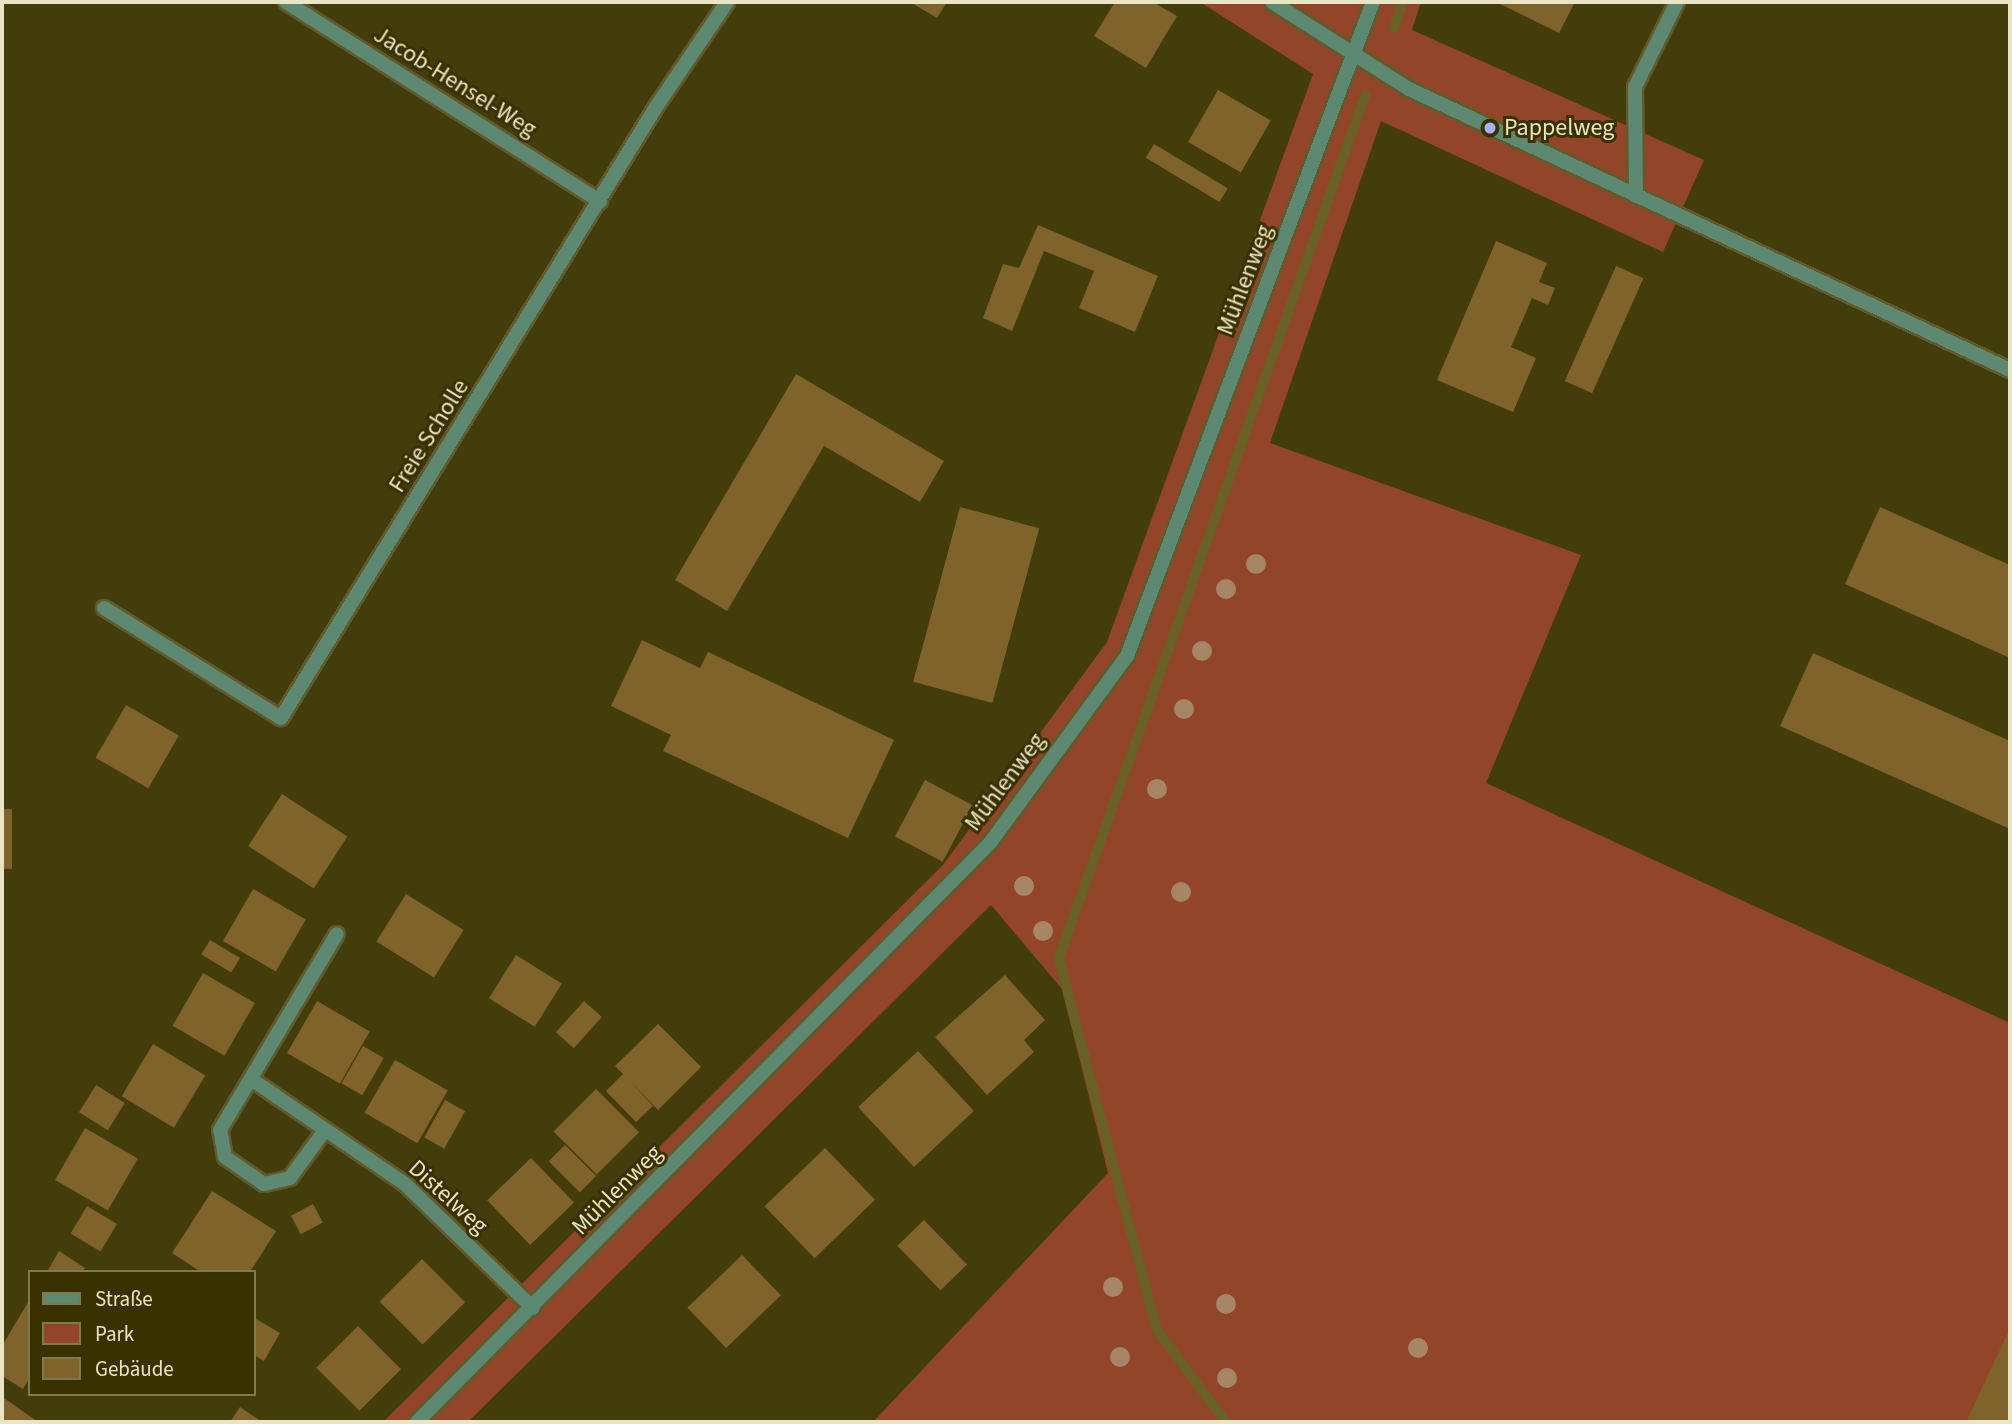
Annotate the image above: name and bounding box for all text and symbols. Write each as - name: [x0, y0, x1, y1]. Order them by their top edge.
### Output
- street label: Jacob-Hensel-Weg: [368, 20, 542, 144]
- place label: Pappelweg: [1504, 114, 1614, 142]
- marker: Pappelweg: [1482, 120, 1498, 136]
- street label: Mühlenweg: [1211, 221, 1279, 339]
- street label: Freie Scholle: [383, 374, 475, 498]
- street label: Mühlenweg: [959, 727, 1051, 837]
- street label: Mühlenweg: [566, 1139, 668, 1241]
- street label: Distelweg: [402, 1154, 494, 1240]
- legend: [28, 1270, 256, 1396]
- text: Straße: [95, 1284, 153, 1314]
- text: Park: [95, 1319, 134, 1349]
- text: Gebäude: [95, 1354, 174, 1384]

